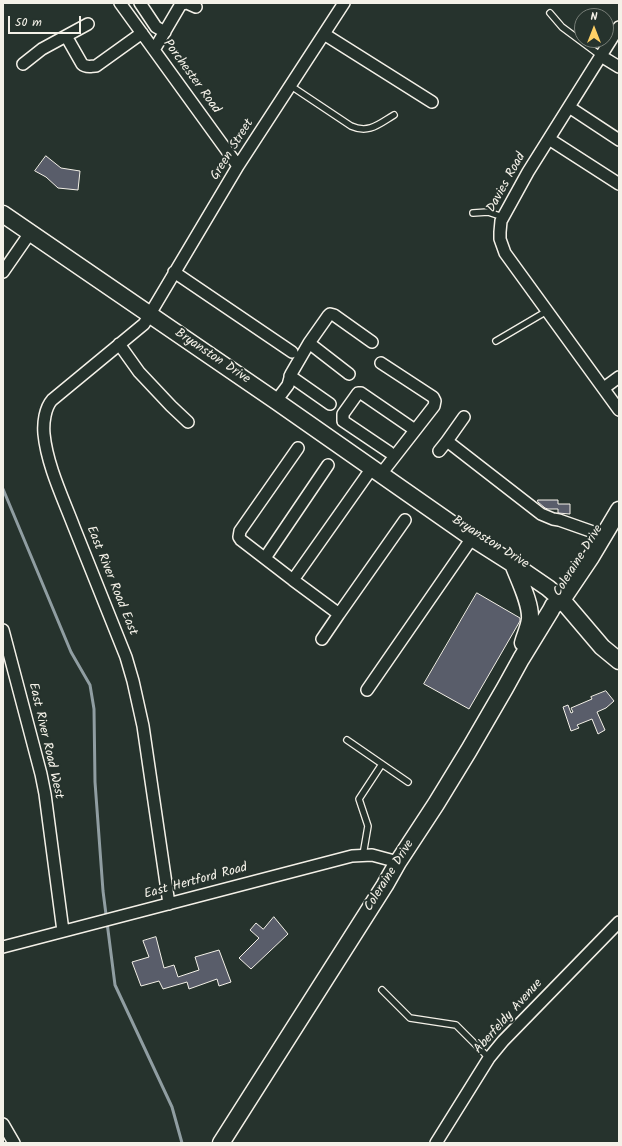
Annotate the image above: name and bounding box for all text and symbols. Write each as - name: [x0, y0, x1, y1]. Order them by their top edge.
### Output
- scale bar: [10, 8, 83, 34]
- north arrow: [574, 8, 614, 48]
- text: N: [591, 8, 597, 26]
- text: 50 m: [15, 13, 42, 32]
- street label: Porchester Road: [159, 37, 223, 117]
- street label: Green Street: [208, 117, 258, 183]
- street label: Davies Road: [484, 150, 530, 216]
- street label: Bryanston Drive: [171, 326, 253, 388]
- street label: Bryanston Drive: [449, 513, 531, 573]
- street label: Coleraine Drive: [551, 522, 607, 600]
- street label: East River Road East: [82, 524, 140, 638]
- street label: East River Road West: [24, 681, 66, 801]
- street label: Coleraine Drive: [362, 837, 418, 915]
- street label: East Hertford Road: [143, 861, 249, 903]
- street label: Aberfeldy Avenue: [471, 977, 547, 1057]

